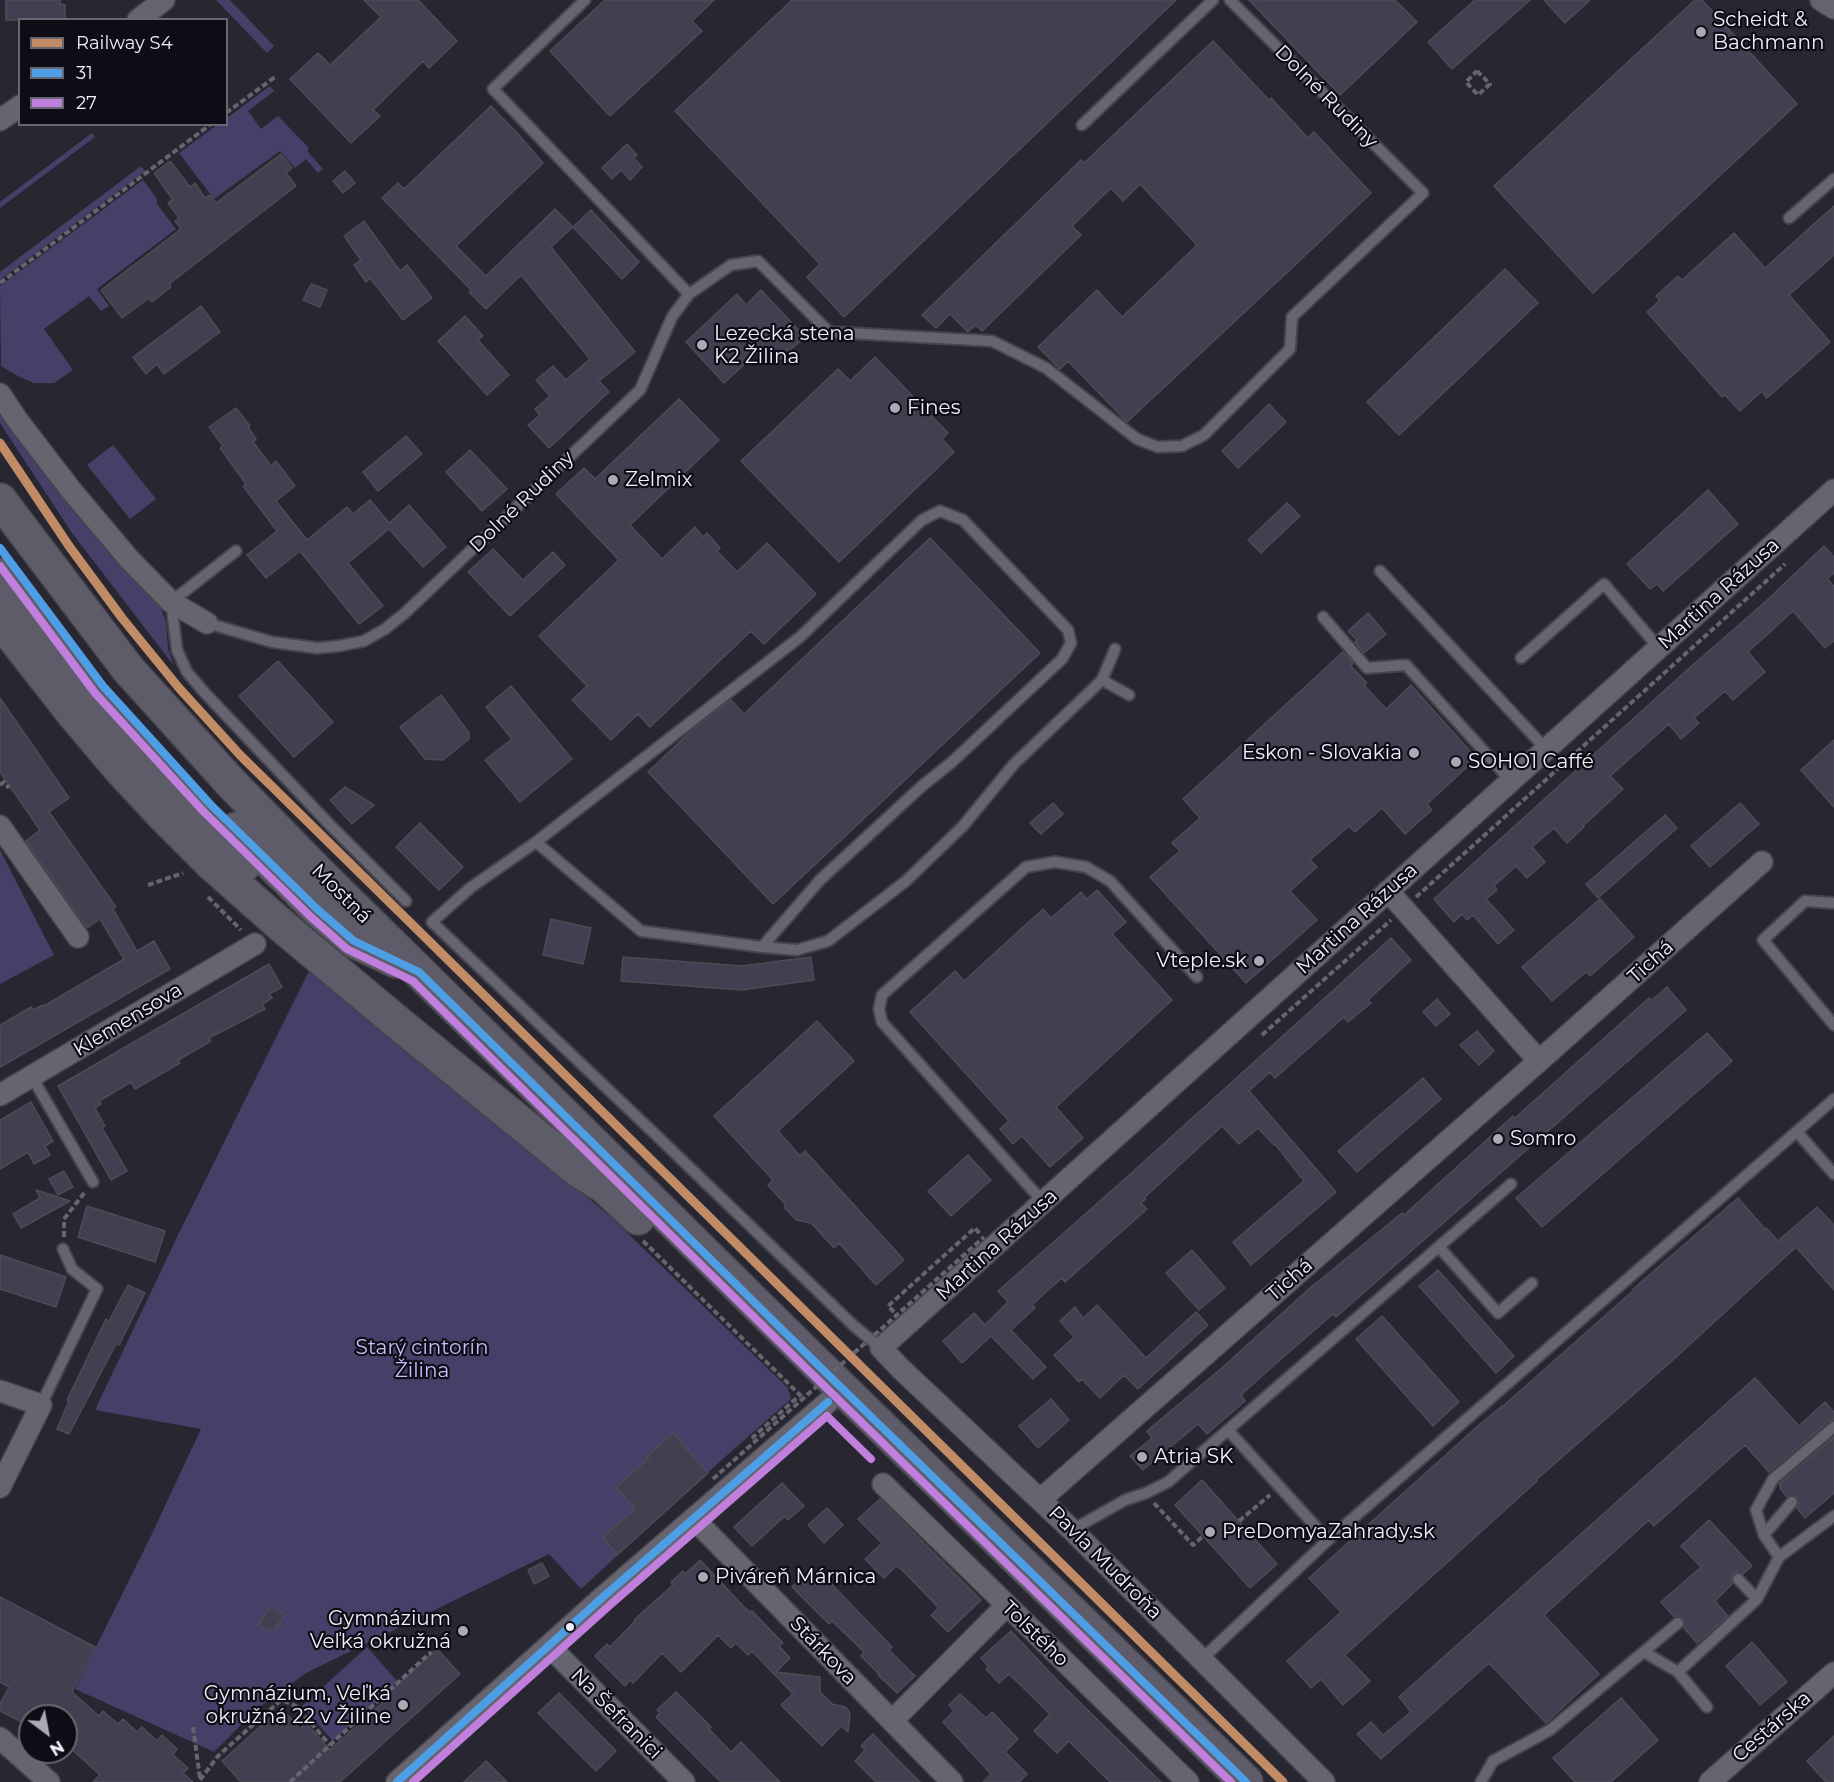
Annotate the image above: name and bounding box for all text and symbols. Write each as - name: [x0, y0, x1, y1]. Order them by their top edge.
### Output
- place label: Scheidt & Bachmann: [1713, 8, 1825, 55]
- legend: [18, 18, 228, 126]
- marker: Scheidt & Bachmann: [1694, 25, 1708, 39]
- text: Railway S4: [76, 32, 173, 54]
- street label: Dolné Rudiny: [1269, 40, 1383, 154]
- text: 31: [76, 62, 93, 84]
- text: 27: [76, 92, 97, 114]
- place label: Lezecká stena K2 Žilina: [714, 322, 855, 369]
- marker: Lezecká stena K2 Žilina: [695, 338, 709, 352]
- place label: Fines: [907, 396, 960, 420]
- marker: Fines: [888, 401, 902, 415]
- street label: Dolné Rudiny: [465, 446, 579, 558]
- place label: Zelmix: [625, 468, 692, 492]
- marker: Zelmix: [606, 473, 620, 487]
- street label: Martina Rázusa: [1654, 533, 1784, 655]
- place label: Eskon - Slovakia: [1242, 741, 1402, 765]
- marker: Eskon - Slovakia: [1407, 746, 1421, 760]
- place label: SOHO1 Caffé: [1468, 750, 1594, 774]
- marker: SOHO1 Caffé: [1449, 755, 1463, 769]
- street label: Martina Rázusa: [1292, 858, 1422, 980]
- street label: Mostná: [306, 859, 376, 929]
- street label: Tichá: [1623, 935, 1679, 989]
- place label: Vteple.sk: [1156, 949, 1247, 973]
- marker: Vteple.sk: [1252, 954, 1266, 968]
- street label: Klemensova: [69, 978, 187, 1062]
- place label: Somro: [1510, 1127, 1576, 1151]
- marker: Somro: [1491, 1132, 1505, 1146]
- street label: Martina Rázusa: [932, 1184, 1062, 1306]
- street label: Tichá: [1262, 1253, 1318, 1307]
- park label: Starý cintorín Žilina: [356, 1336, 488, 1383]
- place label: Atria SK: [1154, 1445, 1233, 1469]
- marker: Atria SK: [1135, 1450, 1149, 1464]
- street label: Pavla Mudroňa: [1043, 1501, 1167, 1625]
- place label: PreDomyaZahrady.sk: [1222, 1520, 1435, 1544]
- marker: PreDomyaZahrady.sk: [1203, 1525, 1217, 1539]
- place label: Piváreň Márnica: [715, 1565, 876, 1589]
- marker: Piváreň Márnica: [696, 1570, 710, 1584]
- street label: Tolstého: [996, 1596, 1074, 1672]
- place label: Gymnázium Veľká okružná: [310, 1607, 451, 1654]
- street label: Stárkova: [785, 1612, 861, 1690]
- unlabelled marker: [564, 1621, 576, 1633]
- marker: Gymnázium Veľká okružná: [456, 1624, 470, 1638]
- street label: Na Šefranici: [565, 1663, 667, 1765]
- place label: Gymnázium, Veľká okružná 22 v Žiline: [204, 1682, 391, 1729]
- street label: Cestárska: [1728, 1686, 1816, 1768]
- marker: Gymnázium, Veľká okružná 22 v Žiline: [396, 1698, 410, 1712]
- north arrow: [18, 1704, 78, 1764]
- text: N: [46, 1737, 67, 1759]

